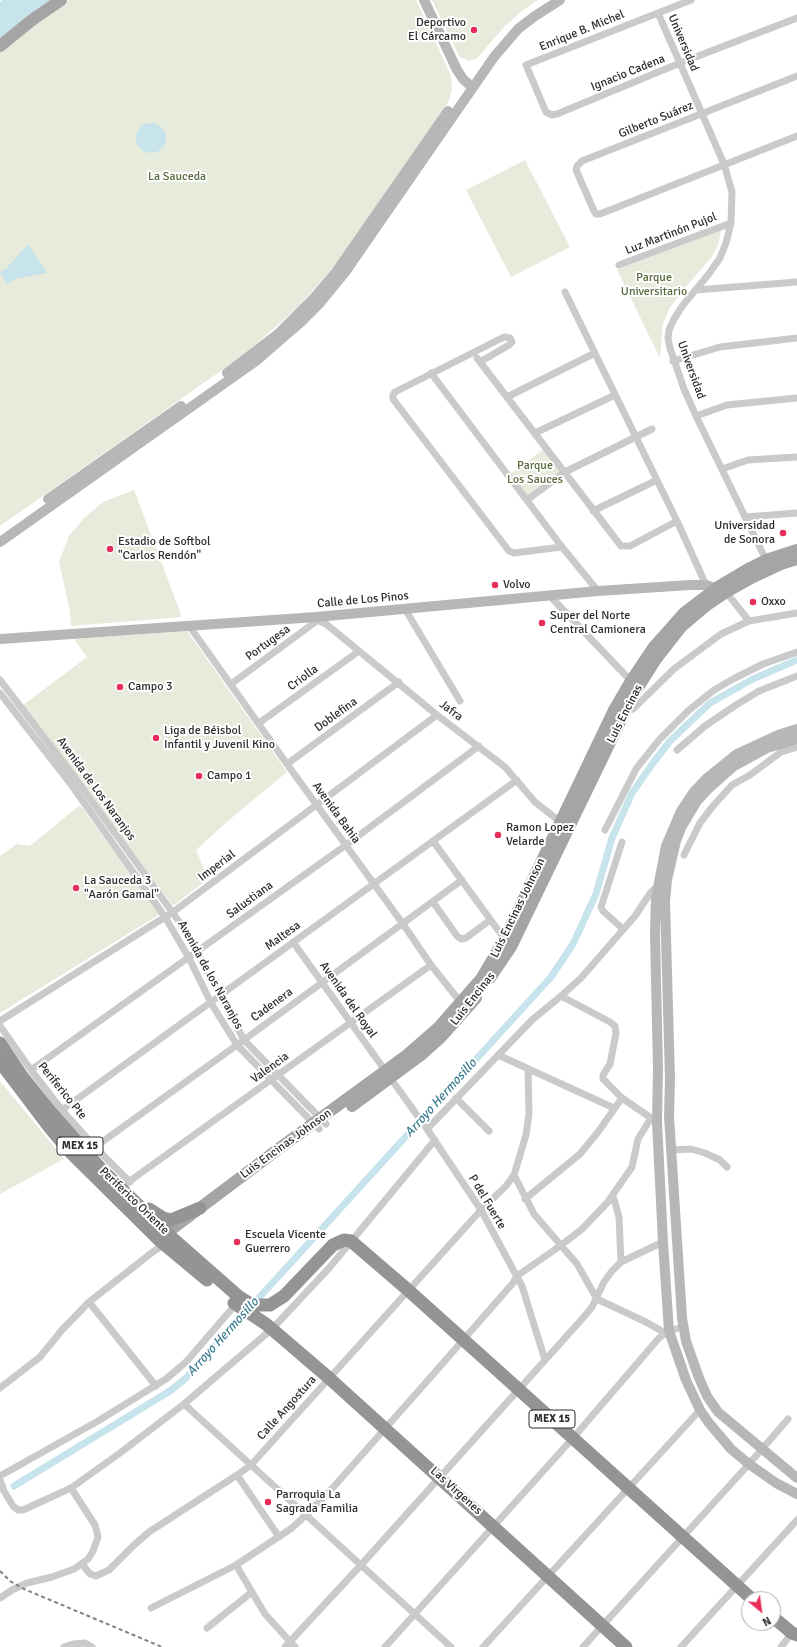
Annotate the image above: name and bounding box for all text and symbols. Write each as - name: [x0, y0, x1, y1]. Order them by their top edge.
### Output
- street label: Enrique B. Michel: [537, 7, 627, 55]
- street label: Universidad: [665, 12, 701, 74]
- place label: Deportivo El Cárcamo: [408, 16, 466, 44]
- marker: Deportivo El Cárcamo: [469, 25, 479, 35]
- street label: Ignacio Cadena: [589, 52, 667, 94]
- street label: Gilberto Suárez: [617, 98, 695, 142]
- park label: La Sauceda: [148, 170, 206, 184]
- street label: Luz Martinón Pujol: [623, 210, 719, 258]
- park label: Parque Universitario: [621, 271, 687, 299]
- street label: Universidad: [674, 339, 708, 401]
- park label: Parque Los Sauces: [507, 459, 563, 487]
- place label: Universidad de Sonora: [714, 519, 775, 547]
- marker: Universidad de Sonora: [778, 528, 788, 538]
- place label: Estadio de Softbol "Carlos Rendón": [118, 535, 210, 563]
- marker: Estadio de Softbol "Carlos Rendón": [105, 544, 115, 554]
- place label: Volvo: [503, 578, 530, 592]
- marker: Volvo: [490, 580, 500, 590]
- street label: Calle de Los Pinos: [317, 589, 409, 611]
- place label: Oxxo: [761, 595, 786, 609]
- marker: Oxxo: [748, 597, 758, 607]
- place label: Super del Norte Central Camionera: [550, 609, 646, 637]
- marker: Super del Norte Central Camionera: [537, 618, 547, 628]
- street label: Portugesa: [243, 622, 293, 664]
- street label: Criolla: [285, 662, 321, 694]
- place label: Campo 3: [128, 680, 173, 694]
- marker: Campo 3: [115, 682, 125, 692]
- street label: Luis Encinas: [604, 682, 646, 746]
- street label: Doblefina: [312, 695, 360, 735]
- street label: Jafra: [436, 697, 466, 725]
- place label: Liga de Béisbol Infantil y Juvenil Kino: [164, 724, 275, 752]
- marker: Liga de Béisbol Infantil y Juvenil Kino: [151, 733, 161, 743]
- street label: Avenida de Los Naranjos: [54, 734, 138, 844]
- place label: Campo 1: [207, 769, 252, 783]
- marker: Campo 1: [194, 771, 204, 781]
- street label: Avenida Bahia: [309, 779, 363, 847]
- place label: Ramon Lopez Velarde: [506, 821, 574, 849]
- marker: Ramon Lopez Velarde: [493, 830, 503, 840]
- street label: Imperial: [196, 847, 238, 885]
- street label: Luis Encinas Johnson: [488, 856, 548, 960]
- place label: La Sauceda 3 "Aarón Gamal": [84, 874, 159, 902]
- street label: Salustiana: [224, 878, 276, 922]
- marker: La Sauceda 3 "Aarón Gamal": [71, 883, 81, 893]
- street label: Avenida de los Naranjos: [174, 918, 246, 1032]
- street label: Maltesa: [262, 918, 304, 954]
- street label: Avenida del Royal: [316, 959, 380, 1041]
- street label: Luis Encinas: [448, 969, 498, 1029]
- street label: Cadenera: [248, 985, 296, 1025]
- street label: Valencia: [248, 1049, 292, 1087]
- water label: Arroyo Hermosillo: [402, 1056, 480, 1140]
- street label: Periferico Pte: [35, 1059, 89, 1123]
- street label: Luis Encinas Johnson: [238, 1106, 334, 1182]
- road number: MEX 15: [57, 1137, 103, 1155]
- street label: Periferico Oriente: [96, 1164, 172, 1238]
- street label: P del Fuerte: [465, 1172, 509, 1232]
- place label: Escuela Vicente Guerrero: [245, 1228, 326, 1256]
- marker: Escuela Vicente Guerrero: [232, 1237, 242, 1247]
- water label: Arroyo Hermosillo: [184, 1295, 262, 1379]
- street label: Calle Angostura: [254, 1373, 320, 1443]
- road number: MEX 15: [529, 1410, 575, 1428]
- street label: Las Virgenes: [427, 1464, 485, 1518]
- place label: Parroquia La Sagrada Familia: [276, 1488, 358, 1516]
- marker: Parroquia La Sagrada Familia: [263, 1497, 273, 1507]
- north arrow: [741, 1591, 781, 1631]
- text: N: [760, 1614, 773, 1629]

